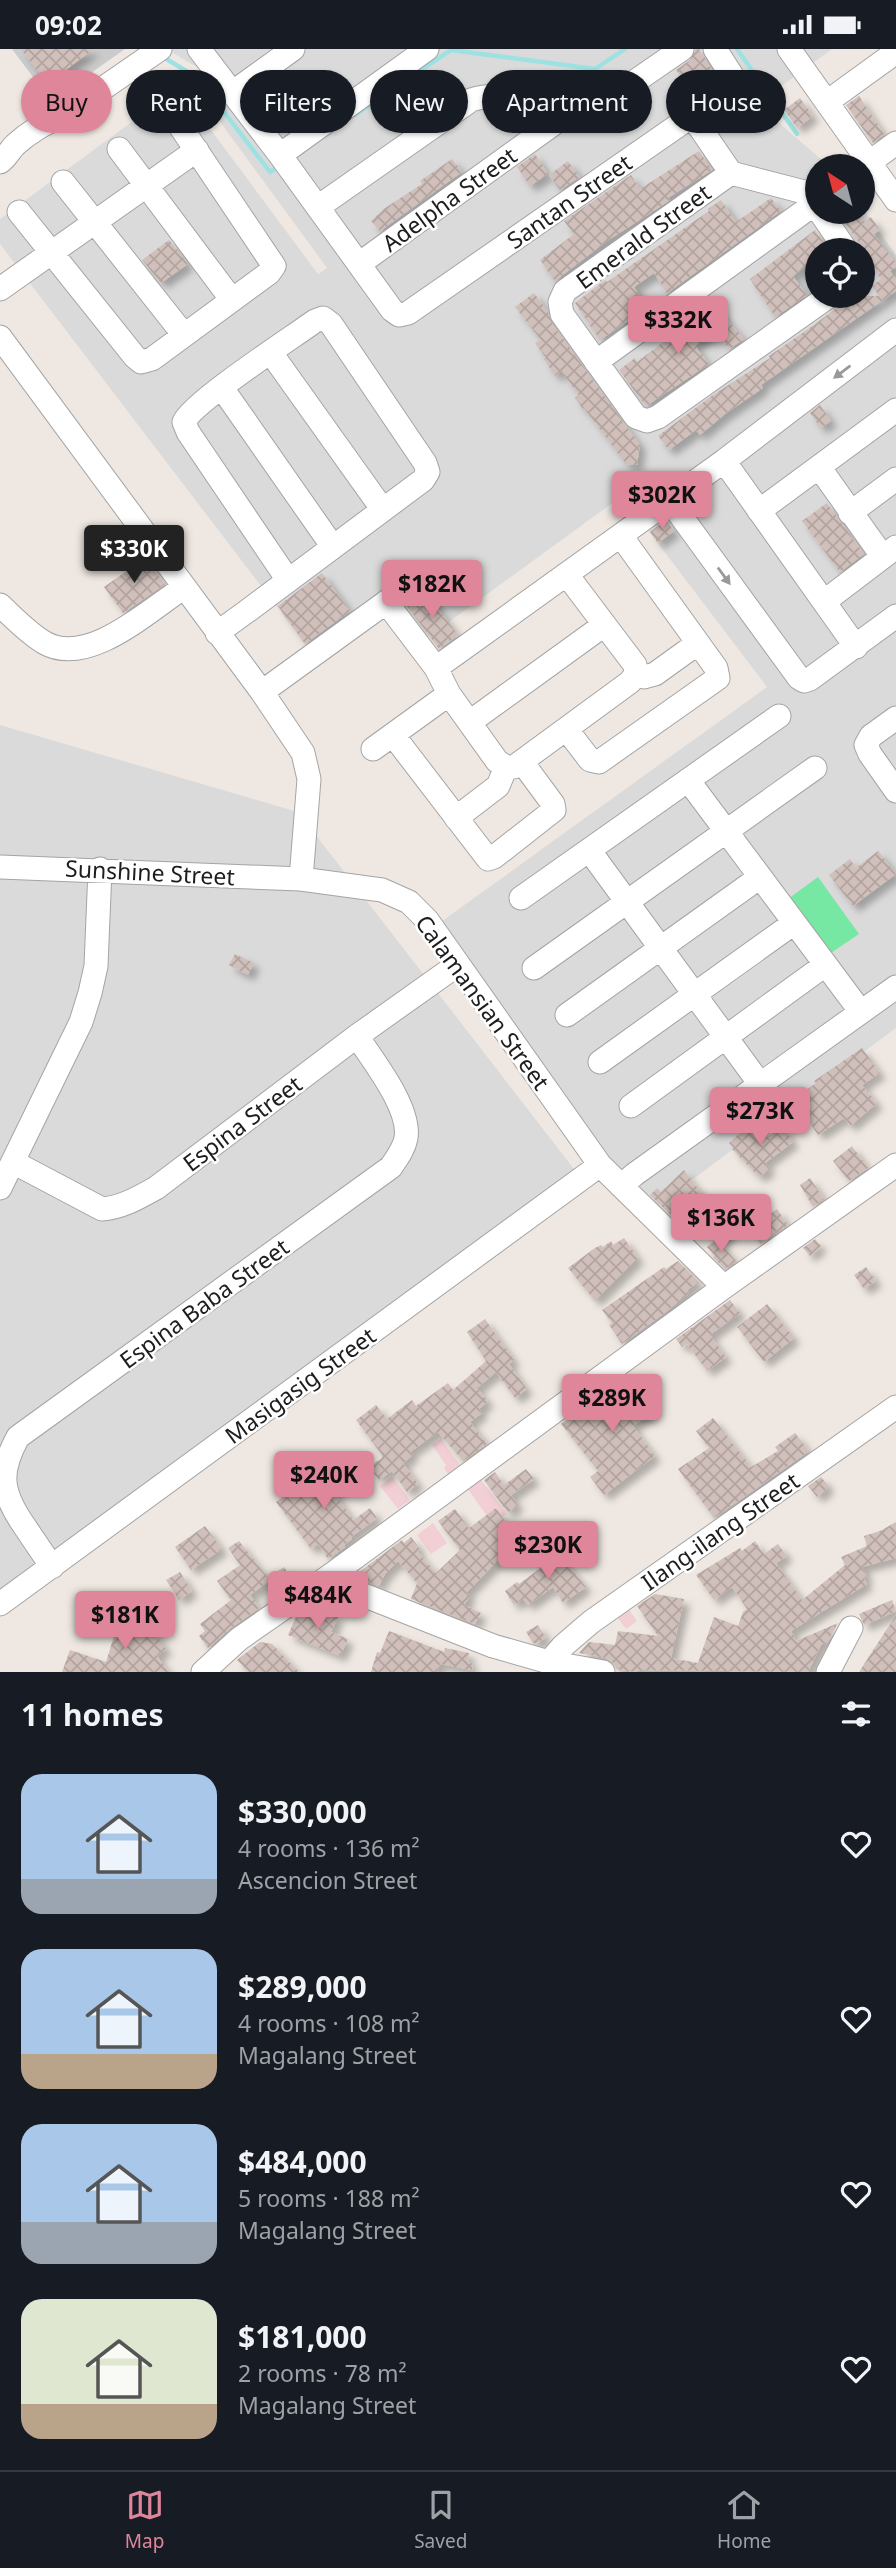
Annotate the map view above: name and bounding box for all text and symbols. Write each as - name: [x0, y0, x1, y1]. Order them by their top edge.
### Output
- text: 09:02: [35, 7, 102, 43]
- chip: Buy: [21, 70, 112, 133]
- chip: Rent: [126, 70, 226, 133]
- chip: Filters: [240, 70, 356, 133]
- chip: New: [370, 70, 468, 133]
- chip: Apartment: [482, 70, 652, 133]
- chip: House: [666, 70, 786, 133]
- street label: Adelpha Street: [375, 139, 523, 259]
- street label: Santan Street: [500, 146, 638, 256]
- north arrow: [805, 154, 875, 224]
- map controls: [805, 154, 875, 308]
- street label: Emerald Street: [569, 176, 717, 296]
- button: locate: [805, 238, 875, 308]
- pin: $332K: [629, 296, 727, 356]
- text: $332K: [644, 303, 712, 335]
- one-way arrow: [833, 364, 851, 379]
- pin: $302K: [613, 471, 711, 531]
- text: $302K: [628, 478, 696, 510]
- pin: $330K: [85, 525, 183, 585]
- text: $330K: [100, 532, 168, 564]
- pin: $182K: [383, 561, 481, 620]
- text: $182K: [398, 567, 466, 599]
- one-way arrow: [717, 567, 731, 585]
- street label: Sunshine Street: [64, 852, 236, 892]
- street label: Calamansian Street: [409, 908, 557, 1096]
- street label: Espina Street: [176, 1068, 308, 1178]
- pin: $273K: [711, 1087, 809, 1147]
- text: $273K: [726, 1094, 794, 1126]
- pin: $136K: [672, 1195, 770, 1254]
- text: $136K: [687, 1201, 755, 1233]
- street label: Espina Baba Street: [113, 1231, 295, 1375]
- street label: Masigasig Street: [218, 1319, 382, 1451]
- pin: $289K: [563, 1375, 661, 1434]
- text: $289K: [578, 1381, 646, 1413]
- pin: $240K: [275, 1451, 373, 1511]
- text: $240K: [290, 1458, 358, 1490]
- street label: Ilang-ilang Street: [635, 1465, 805, 1597]
- pin: $230K: [499, 1521, 597, 1581]
- text: $230K: [514, 1528, 582, 1560]
- pin: $484K: [269, 1571, 367, 1631]
- text: $484K: [284, 1578, 352, 1610]
- pin: $181K: [76, 1591, 174, 1651]
- text: $181K: [91, 1598, 159, 1630]
- text: 11 homes: [21, 1694, 164, 1735]
- icon: filters: [837, 1695, 875, 1733]
- text: $330,000: [238, 1791, 367, 1832]
- icon: home: [77, 1802, 161, 1886]
- icon: heart: [837, 1825, 875, 1863]
- text: 4 rooms · 136 m²: [238, 1832, 420, 1864]
- text: Ascencion Street: [238, 1864, 417, 1896]
- text: $289,000: [238, 1966, 367, 2007]
- icon: home: [77, 1977, 161, 2061]
- icon: heart: [837, 2000, 875, 2038]
- text: 4 rooms · 108 m²: [238, 2007, 420, 2039]
- text: Magalang Street: [238, 2039, 416, 2071]
- text: $484,000: [238, 2141, 367, 2182]
- icon: home: [77, 2152, 161, 2236]
- icon: heart: [837, 2175, 875, 2213]
- text: 5 rooms · 188 m²: [238, 2182, 420, 2214]
- text: Magalang Street: [238, 2214, 416, 2246]
- text: $181,000: [238, 2316, 367, 2357]
- icon: home: [77, 2327, 161, 2411]
- icon: heart: [837, 2350, 875, 2388]
- text: 2 rooms · 78 m²: [238, 2357, 407, 2389]
- text: Magalang Street: [238, 2389, 416, 2421]
- tab: Map: [125, 2486, 164, 2554]
- tab: Saved: [414, 2486, 467, 2554]
- tab: Home: [717, 2486, 771, 2554]

